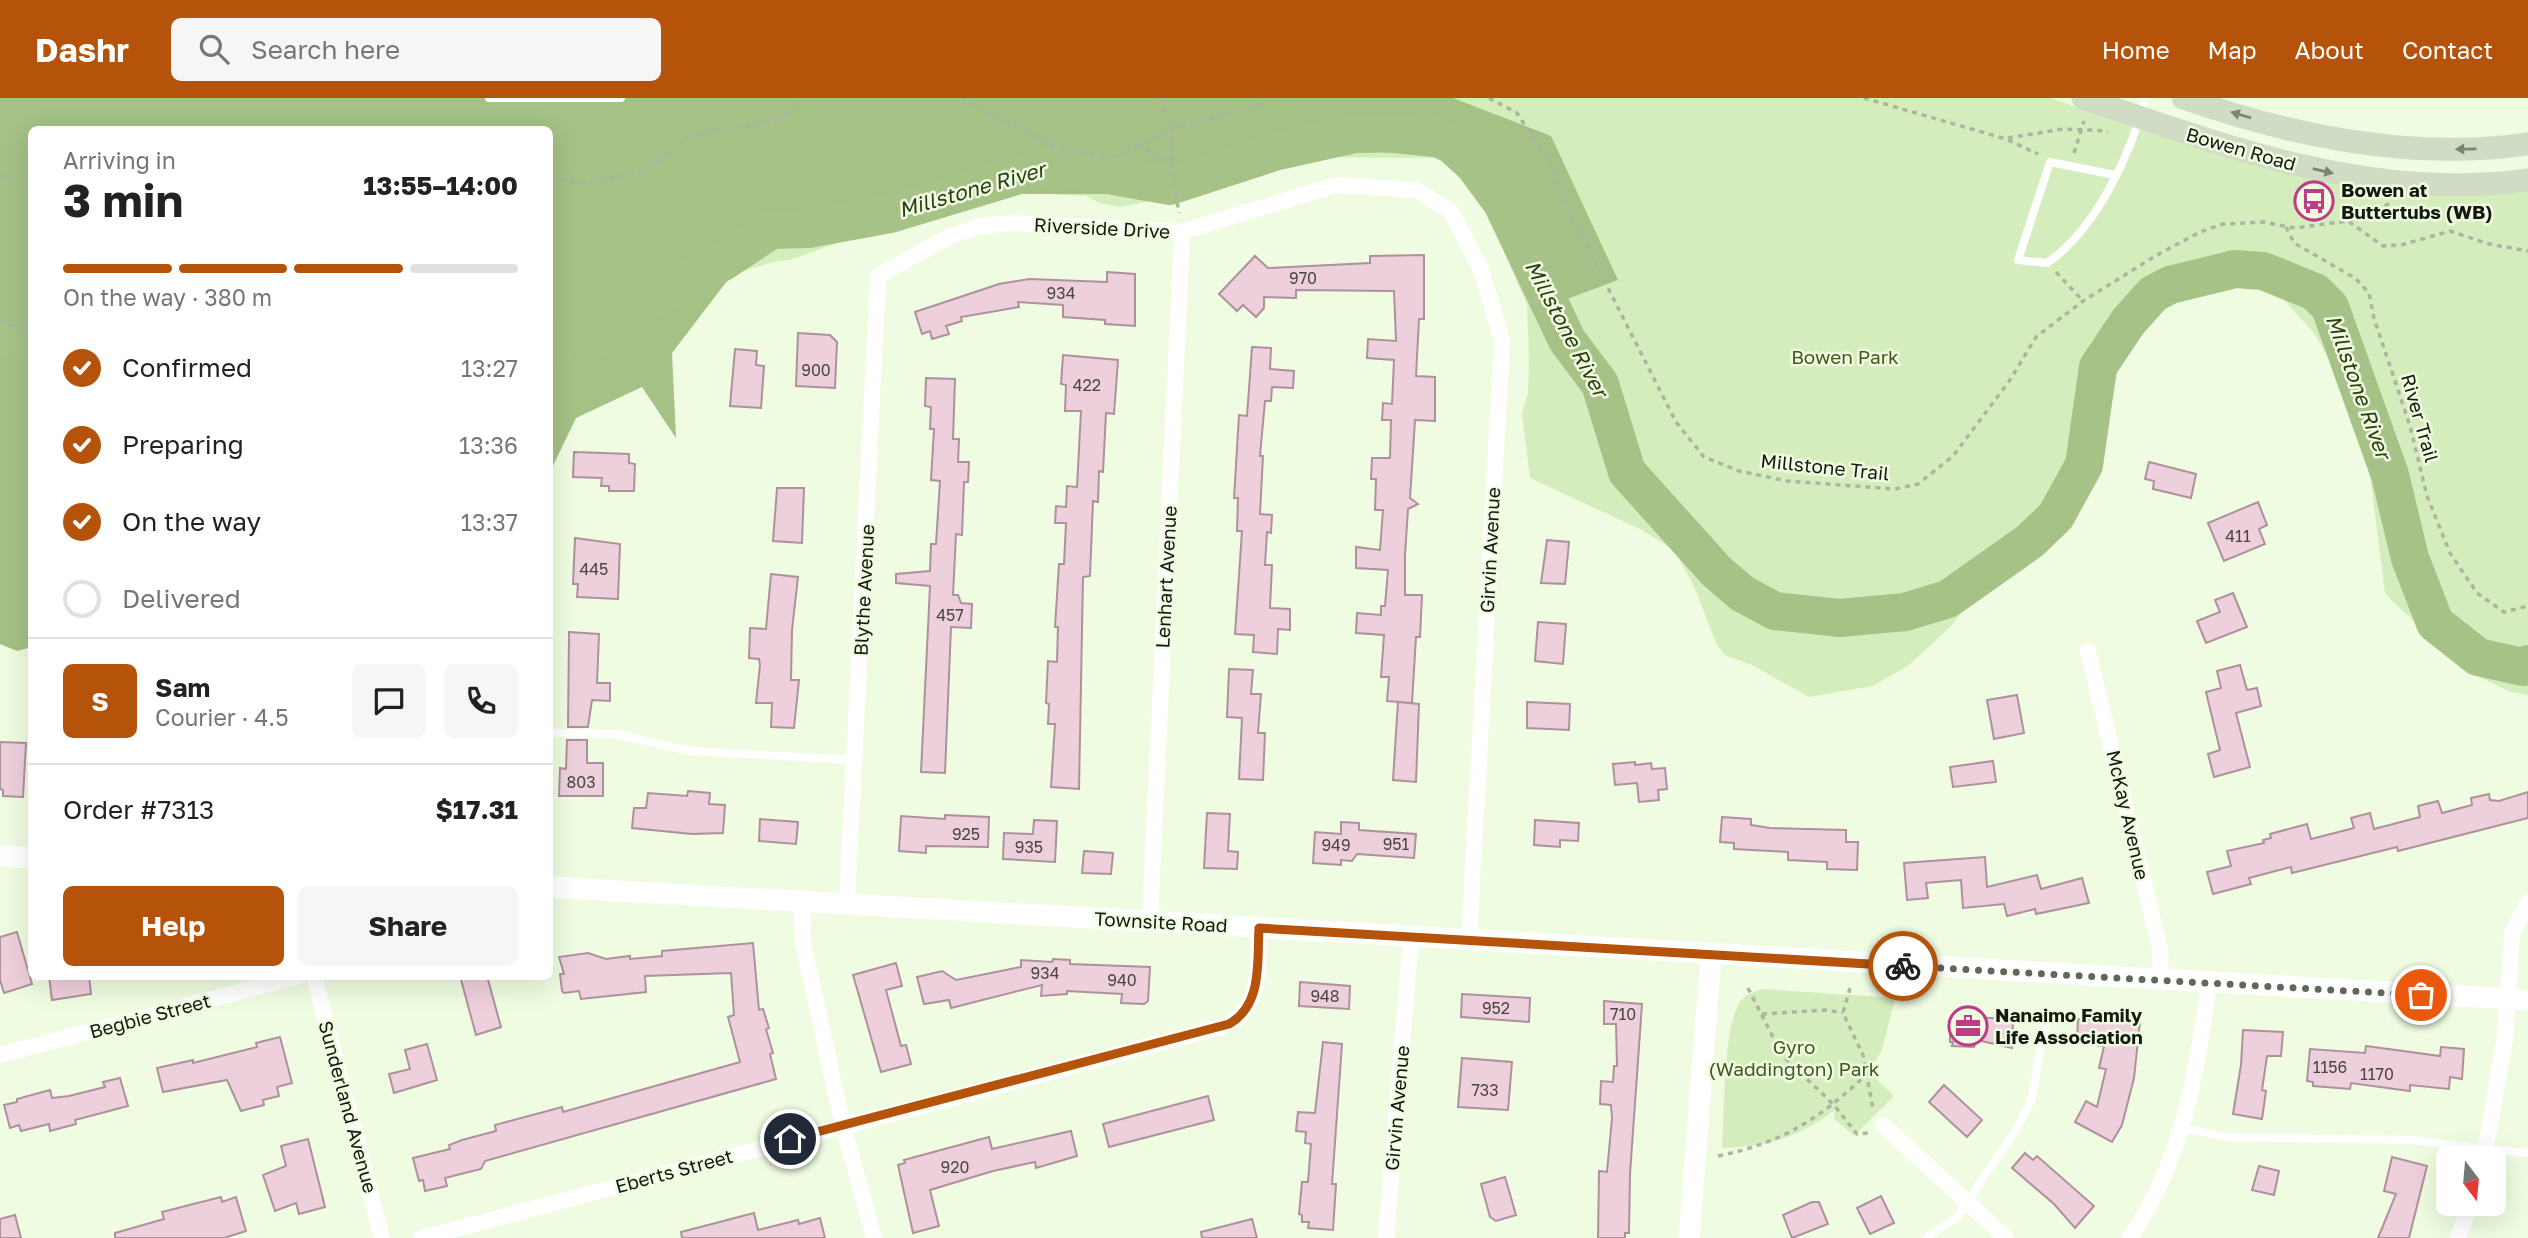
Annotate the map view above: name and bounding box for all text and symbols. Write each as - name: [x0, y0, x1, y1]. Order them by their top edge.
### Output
- search box: [171, 18, 661, 81]
- text: Dashr: [35, 30, 129, 69]
- icon: search: [195, 30, 233, 68]
- text: Search here: [251, 34, 400, 65]
- text: Home: [2102, 35, 2170, 64]
- text: Map: [2208, 35, 2257, 64]
- text: About: [2295, 35, 2364, 64]
- text: Contact: [2402, 35, 2493, 64]
- one-way arrow: [2230, 110, 2251, 120]
- street label: Bowen Road: [2184, 122, 2299, 175]
- one-way arrow: [2455, 143, 2477, 155]
- text: Arriving in: [63, 146, 176, 174]
- water label: Millstone River: [895, 155, 1051, 222]
- one-way arrow: [2312, 166, 2334, 177]
- text: 13:55–14:00: [363, 170, 518, 201]
- text: 3 min: [63, 172, 183, 227]
- place label: Bowen at Buttertubs (WB): [2341, 178, 2493, 223]
- bus stop icon: Bowen at Buttertubs (WB): [2293, 180, 2335, 222]
- street label: Riverside Drive: [1033, 212, 1171, 243]
- water label: Millstone River: [1520, 256, 1615, 404]
- house number: 970: [1289, 268, 1317, 288]
- text: On the way · 380 m: [63, 283, 272, 311]
- house number: 934: [1047, 283, 1075, 303]
- water label: Millstone River: [2321, 311, 2398, 465]
- park label: Bowen Park: [1791, 345, 1899, 368]
- icon: check: [63, 349, 101, 387]
- text: Confirmed: [122, 352, 252, 383]
- text: 13:27: [461, 354, 518, 382]
- house number: 900: [801, 360, 831, 380]
- street label: River Trail: [2397, 371, 2444, 465]
- house number: 422: [1073, 375, 1101, 395]
- icon: check: [63, 426, 101, 464]
- text: Preparing: [122, 429, 244, 460]
- text: 13:36: [459, 431, 518, 459]
- street label: Millstone Trail: [1760, 448, 1891, 485]
- street label: Girvin Avenue: [1475, 487, 1504, 613]
- icon: check: [63, 503, 101, 541]
- street label: Lenhart Avenue: [1150, 505, 1181, 649]
- text: On the way: [122, 506, 261, 537]
- text: 13:37: [461, 508, 518, 536]
- street label: Blythe Avenue: [849, 524, 878, 656]
- house number: 411: [2225, 526, 2251, 546]
- house number: 445: [580, 559, 608, 579]
- text: Delivered: [122, 583, 241, 614]
- house number: 457: [936, 605, 964, 625]
- button: chat: [352, 664, 426, 738]
- button: phone: [444, 664, 518, 738]
- text: Sam: [155, 672, 210, 703]
- text: S: [91, 686, 109, 717]
- text: Courier · 4.5: [155, 703, 288, 731]
- street label: McKay Avenue: [2102, 748, 2155, 882]
- house number: 803: [566, 772, 596, 792]
- text: Order #7313: [63, 794, 214, 825]
- text: $17.31: [435, 794, 518, 825]
- house number: 925: [952, 824, 980, 844]
- house number: 951: [1383, 834, 1410, 854]
- house number: 949: [1321, 835, 1351, 855]
- house number: 935: [1015, 837, 1043, 857]
- button: Help: [63, 886, 284, 966]
- button: Share: [298, 886, 518, 966]
- street label: Townsite Road: [1094, 907, 1228, 936]
- courier: [1868, 931, 1938, 1001]
- icon: bike: [1884, 947, 1922, 985]
- house number: 934: [1031, 963, 1059, 983]
- pin: [2391, 965, 2451, 1025]
- house number: 940: [1107, 970, 1137, 990]
- icon: bag: [2402, 976, 2440, 1014]
- house number: 948: [1310, 986, 1340, 1006]
- street label: Begbie Street: [87, 988, 213, 1043]
- house number: 952: [1482, 998, 1510, 1018]
- place label: Nanaimo Family Life Association: [1995, 1003, 2143, 1048]
- house number: 710: [1610, 1004, 1636, 1024]
- office icon: Nanaimo Family Life Association: [1947, 1005, 1989, 1047]
- street label: Sunderland Avenue: [314, 1018, 383, 1196]
- park label: Gyro (Waddington) Park: [1708, 1035, 1880, 1080]
- street label: Girvin Avenue: [1380, 1044, 1413, 1172]
- house number: 1156: [2313, 1057, 2347, 1077]
- house number: 1170: [2360, 1064, 2394, 1084]
- house number: 733: [1471, 1080, 1499, 1100]
- pin: [760, 1109, 820, 1169]
- icon: home: [771, 1120, 809, 1158]
- street label: Eberts Street: [613, 1144, 735, 1197]
- north arrow: [2436, 1146, 2506, 1216]
- map controls: [2436, 1146, 2506, 1216]
- house number: 920: [941, 1157, 969, 1177]

